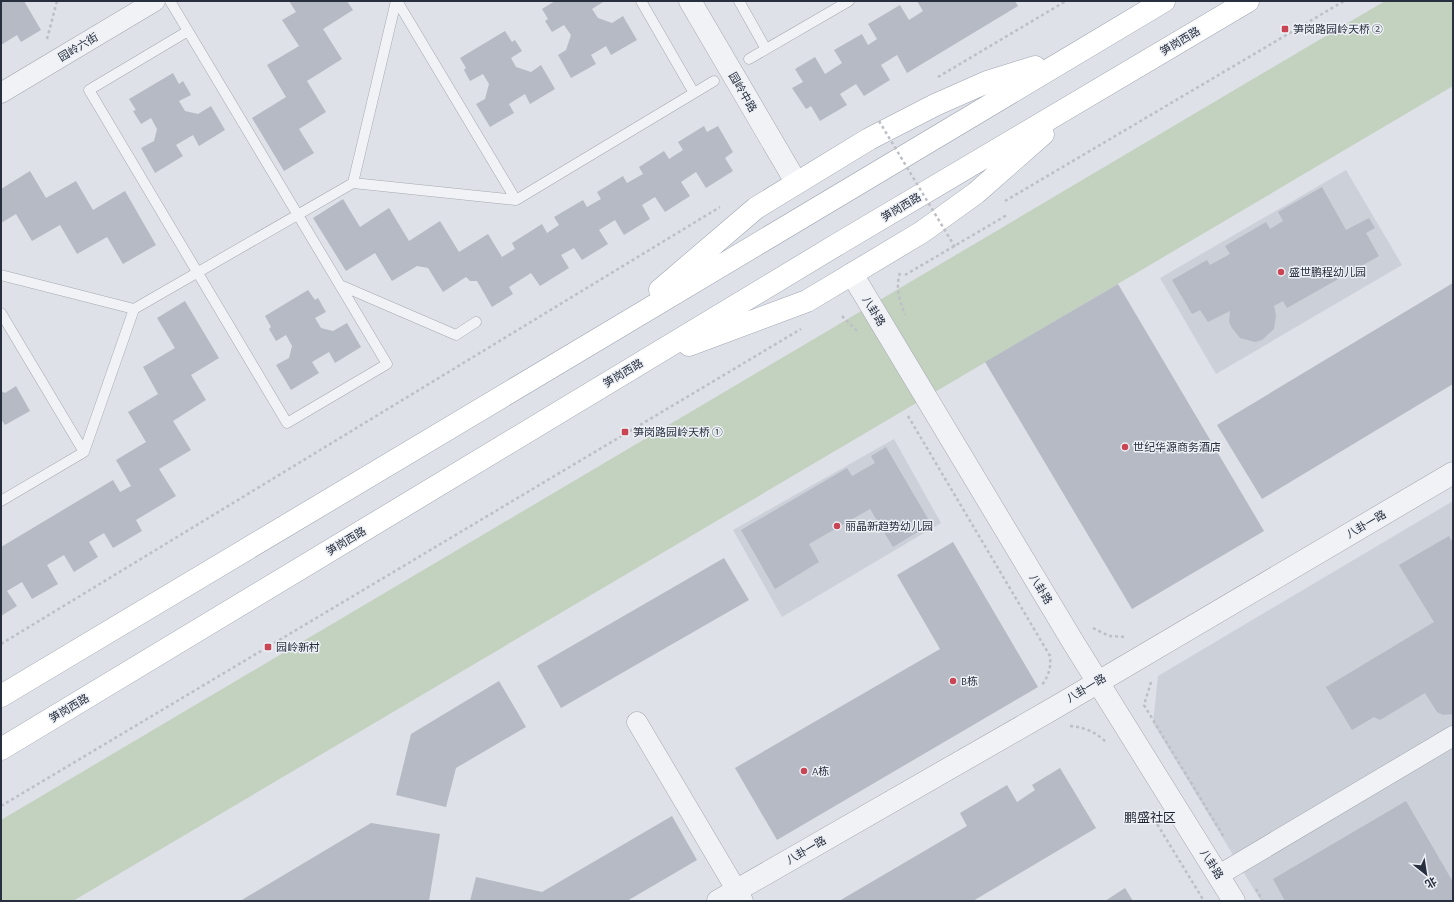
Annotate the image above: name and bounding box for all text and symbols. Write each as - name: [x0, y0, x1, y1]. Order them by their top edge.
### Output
- place label: 笋岗路园岭天桥 ②: [1293, 23, 1383, 35]
- marker: 笋岗路园岭天桥 ②: [1280, 24, 1290, 34]
- street label: 笋岗西路: [1158, 25, 1202, 57]
- street label: 园岭六街: [56, 31, 100, 63]
- street label: 园岭中路: [727, 70, 759, 114]
- street label: 笋岗西路: [879, 191, 923, 223]
- place label: 盛世鹏程幼儿园: [1289, 266, 1366, 278]
- marker: 盛世鹏程幼儿园: [1276, 267, 1286, 277]
- street label: 八卦路: [860, 294, 888, 328]
- street label: 笋岗西路: [601, 357, 645, 389]
- place label: 笋岗路园岭天桥 ①: [633, 426, 723, 438]
- marker: 笋岗路园岭天桥 ①: [620, 427, 630, 437]
- place label: 世纪华源商务酒店: [1133, 441, 1221, 453]
- marker: 世纪华源商务酒店: [1120, 442, 1130, 452]
- street label: 八卦一路: [1344, 508, 1388, 540]
- place label: 丽晶新趋势幼儿园: [845, 520, 933, 532]
- marker: 丽晶新趋势幼儿园: [832, 521, 842, 531]
- street label: 笋岗西路: [324, 525, 368, 557]
- street label: 八卦路: [1027, 572, 1055, 606]
- place label: 园岭新村: [276, 641, 320, 653]
- marker: 园岭新村: [263, 642, 273, 652]
- street label: 八卦一路: [1064, 672, 1108, 704]
- place label: B栋: [961, 675, 978, 687]
- marker: B栋: [948, 676, 958, 686]
- street label: 笋岗西路: [47, 692, 91, 724]
- place label: A栋: [812, 765, 829, 777]
- marker: A栋: [799, 766, 809, 776]
- district label: 鹏盛社区: [1124, 810, 1176, 825]
- street label: 八卦一路: [784, 834, 828, 866]
- street label: 八卦路: [1198, 847, 1226, 881]
- north arrow: [1406, 854, 1446, 894]
- text: 北: [1423, 875, 1438, 890]

